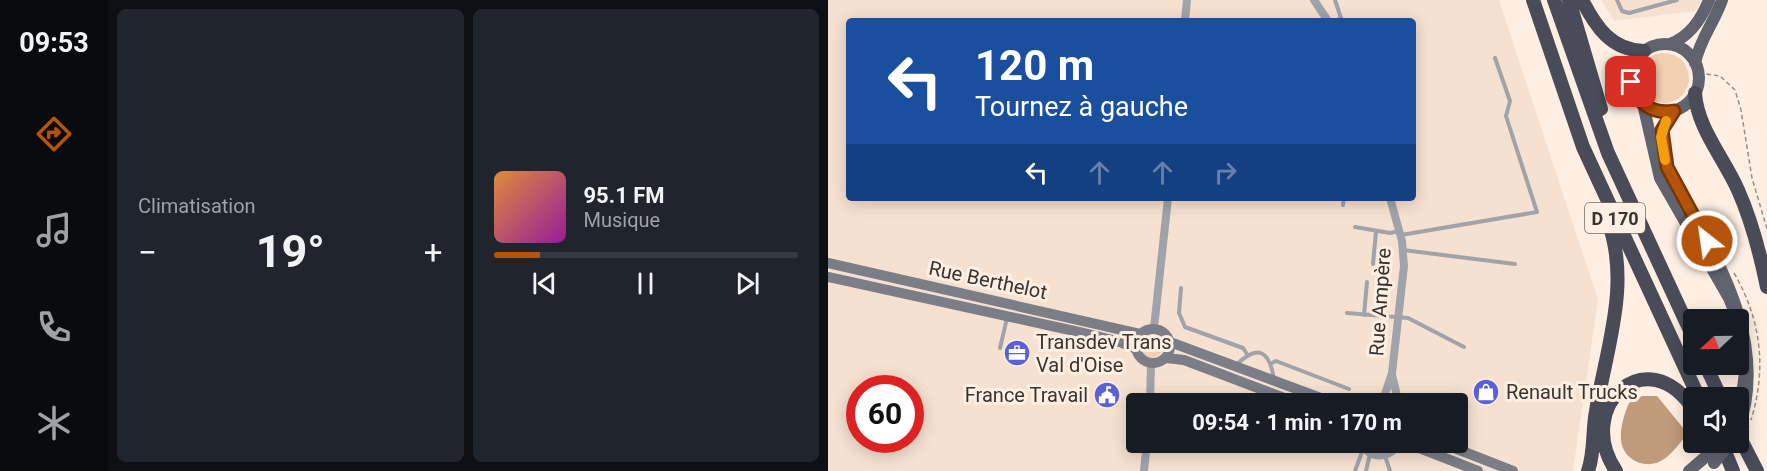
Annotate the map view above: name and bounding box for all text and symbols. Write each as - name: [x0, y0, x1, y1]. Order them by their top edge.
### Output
- text: 09:53: [19, 27, 89, 59]
- text: 120 m: [975, 41, 1094, 90]
- icon: left: [876, 42, 954, 120]
- pin: [1605, 56, 1656, 107]
- icon: arrive: [1614, 65, 1647, 98]
- text: Tournez à gauche: [975, 91, 1188, 123]
- icon: directions: [33, 113, 75, 155]
- icon: left: [1020, 156, 1053, 189]
- icon: ahead: [1083, 156, 1116, 189]
- icon: ahead: [1146, 156, 1179, 189]
- icon: right: [1209, 156, 1242, 189]
- text: 95.1 FM: [584, 183, 665, 208]
- text: Climatisation: [138, 194, 256, 218]
- road number: D 170: [1585, 203, 1645, 233]
- text: Musique: [584, 208, 660, 232]
- icon: music: [33, 209, 75, 251]
- position arrow: [1675, 209, 1739, 273]
- text: 19°: [256, 225, 325, 278]
- text: −: [138, 233, 157, 272]
- text: +: [424, 233, 443, 272]
- street label: Rue Ampère: [1364, 247, 1396, 357]
- street label: Rue Berthelot: [927, 256, 1049, 304]
- icon: previous: [528, 267, 561, 300]
- icon: pause: [629, 267, 662, 300]
- icon: next: [731, 267, 764, 300]
- icon: phone: [33, 306, 75, 348]
- north arrow: [1683, 309, 1749, 375]
- map controls: [1683, 309, 1749, 453]
- place label: Transdev Trans Val d'Oise: [1036, 330, 1172, 377]
- office icon: Transdev Trans Val d'Oise: [1002, 338, 1032, 368]
- speed limit sign: 60: [846, 375, 924, 453]
- shop icon: Renault Trucks: [1471, 377, 1501, 407]
- public building icon: France Travail: [1092, 380, 1122, 410]
- place label: Renault Trucks: [1506, 380, 1638, 404]
- place label: France Travail: [965, 383, 1088, 407]
- button: sound: [1683, 387, 1749, 453]
- icon: climate: [33, 402, 75, 444]
- text: 09:54 · 1 min · 170 m: [1192, 410, 1402, 435]

